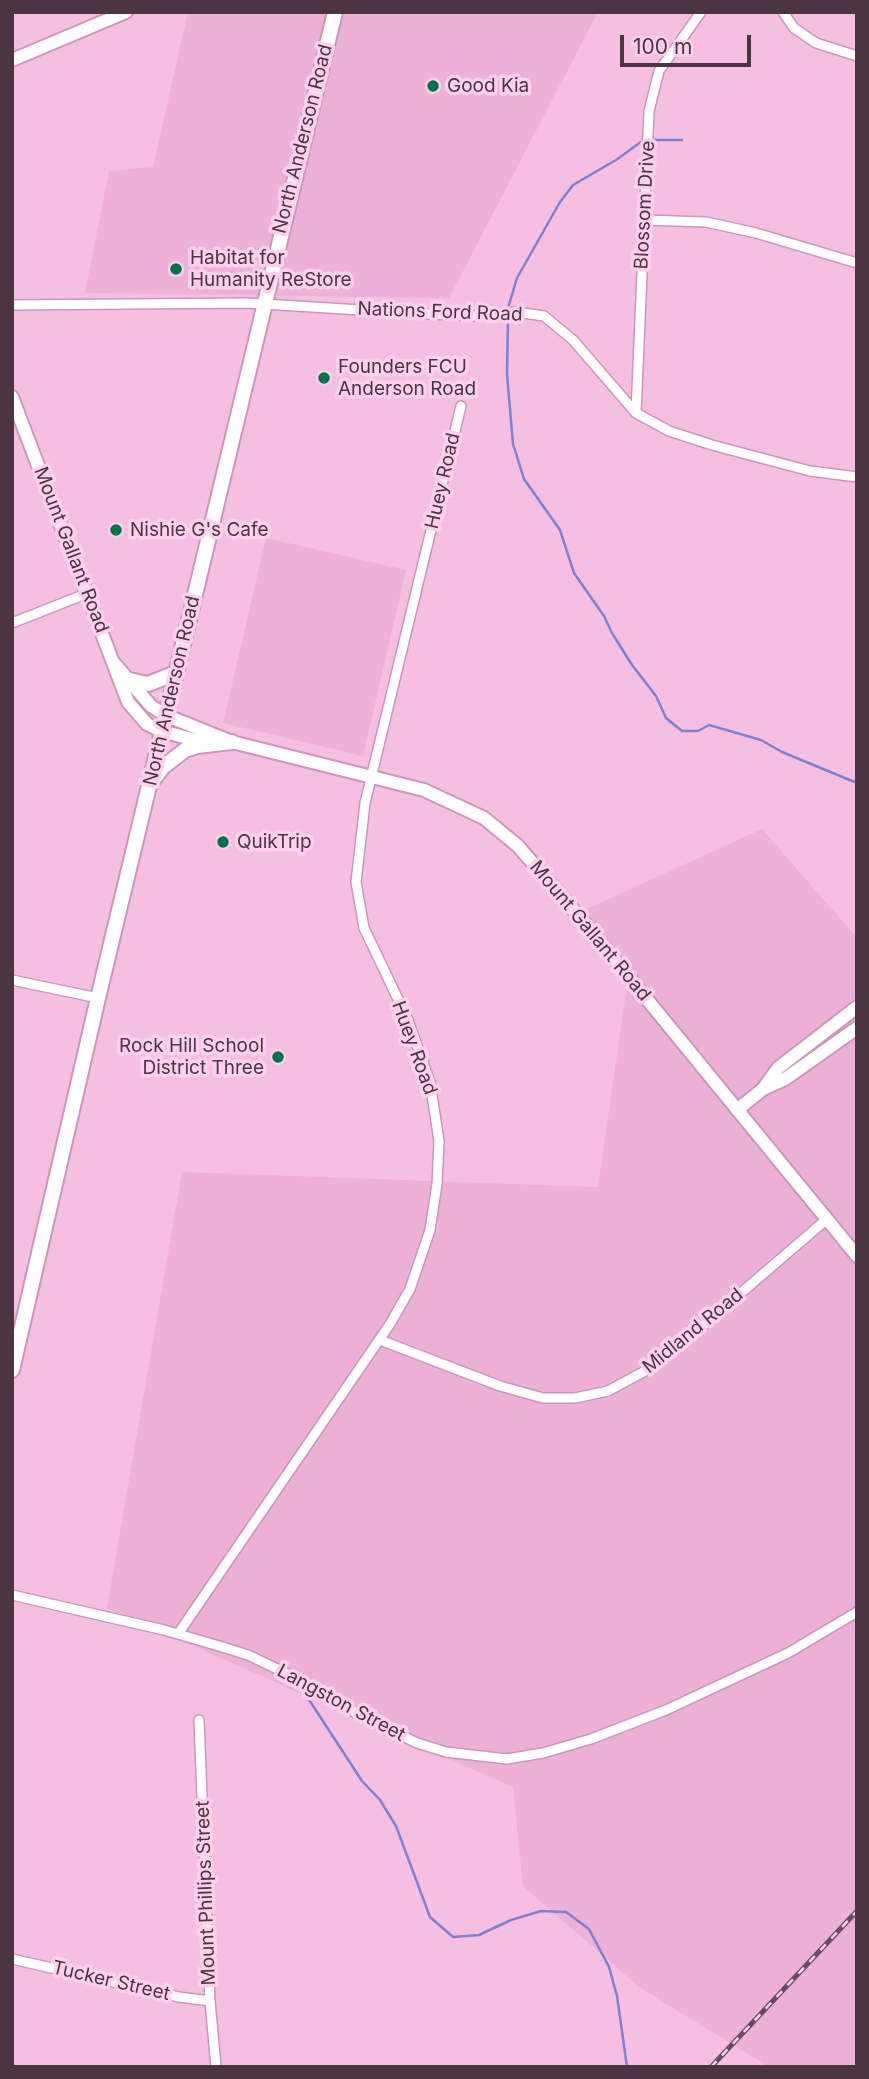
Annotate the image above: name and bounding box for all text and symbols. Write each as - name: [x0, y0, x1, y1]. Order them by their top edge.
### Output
- scale bar: [624, 21, 755, 65]
- text: 100 m: [633, 34, 692, 59]
- street label: North Anderson Road: [268, 42, 338, 236]
- place label: Good Kia: [447, 75, 529, 97]
- marker: Good Kia: [425, 78, 441, 94]
- street label: Blossom Drive: [630, 140, 660, 270]
- place label: Habitat for Humanity ReStore: [190, 247, 352, 291]
- marker: Habitat for Humanity ReStore: [168, 261, 184, 277]
- street label: Nations Ford Road: [357, 298, 523, 326]
- place label: Founders FCU Anderson Road: [338, 356, 476, 400]
- marker: Founders FCU Anderson Road: [316, 370, 332, 386]
- street label: Huey Road: [421, 431, 465, 531]
- street label: Mount Gallant Road: [29, 464, 113, 636]
- place label: Nishie G's Cafe: [130, 519, 269, 541]
- marker: Nishie G's Cafe: [108, 522, 124, 538]
- street label: North Anderson Road: [139, 594, 205, 788]
- place label: QuikTrip: [237, 831, 312, 853]
- marker: QuikTrip: [215, 834, 231, 850]
- street label: Mount Gallant Road: [525, 856, 655, 1006]
- street label: Huey Road: [387, 998, 441, 1098]
- place label: Rock Hill School District Three: [119, 1035, 264, 1079]
- marker: Rock Hill School District Three: [270, 1049, 286, 1065]
- street label: Midland Road: [638, 1284, 748, 1378]
- street label: Langston Street: [273, 1660, 409, 1746]
- street label: Mount Phillips Street: [191, 1800, 221, 1986]
- street label: Tucker Street: [50, 1956, 172, 2006]

